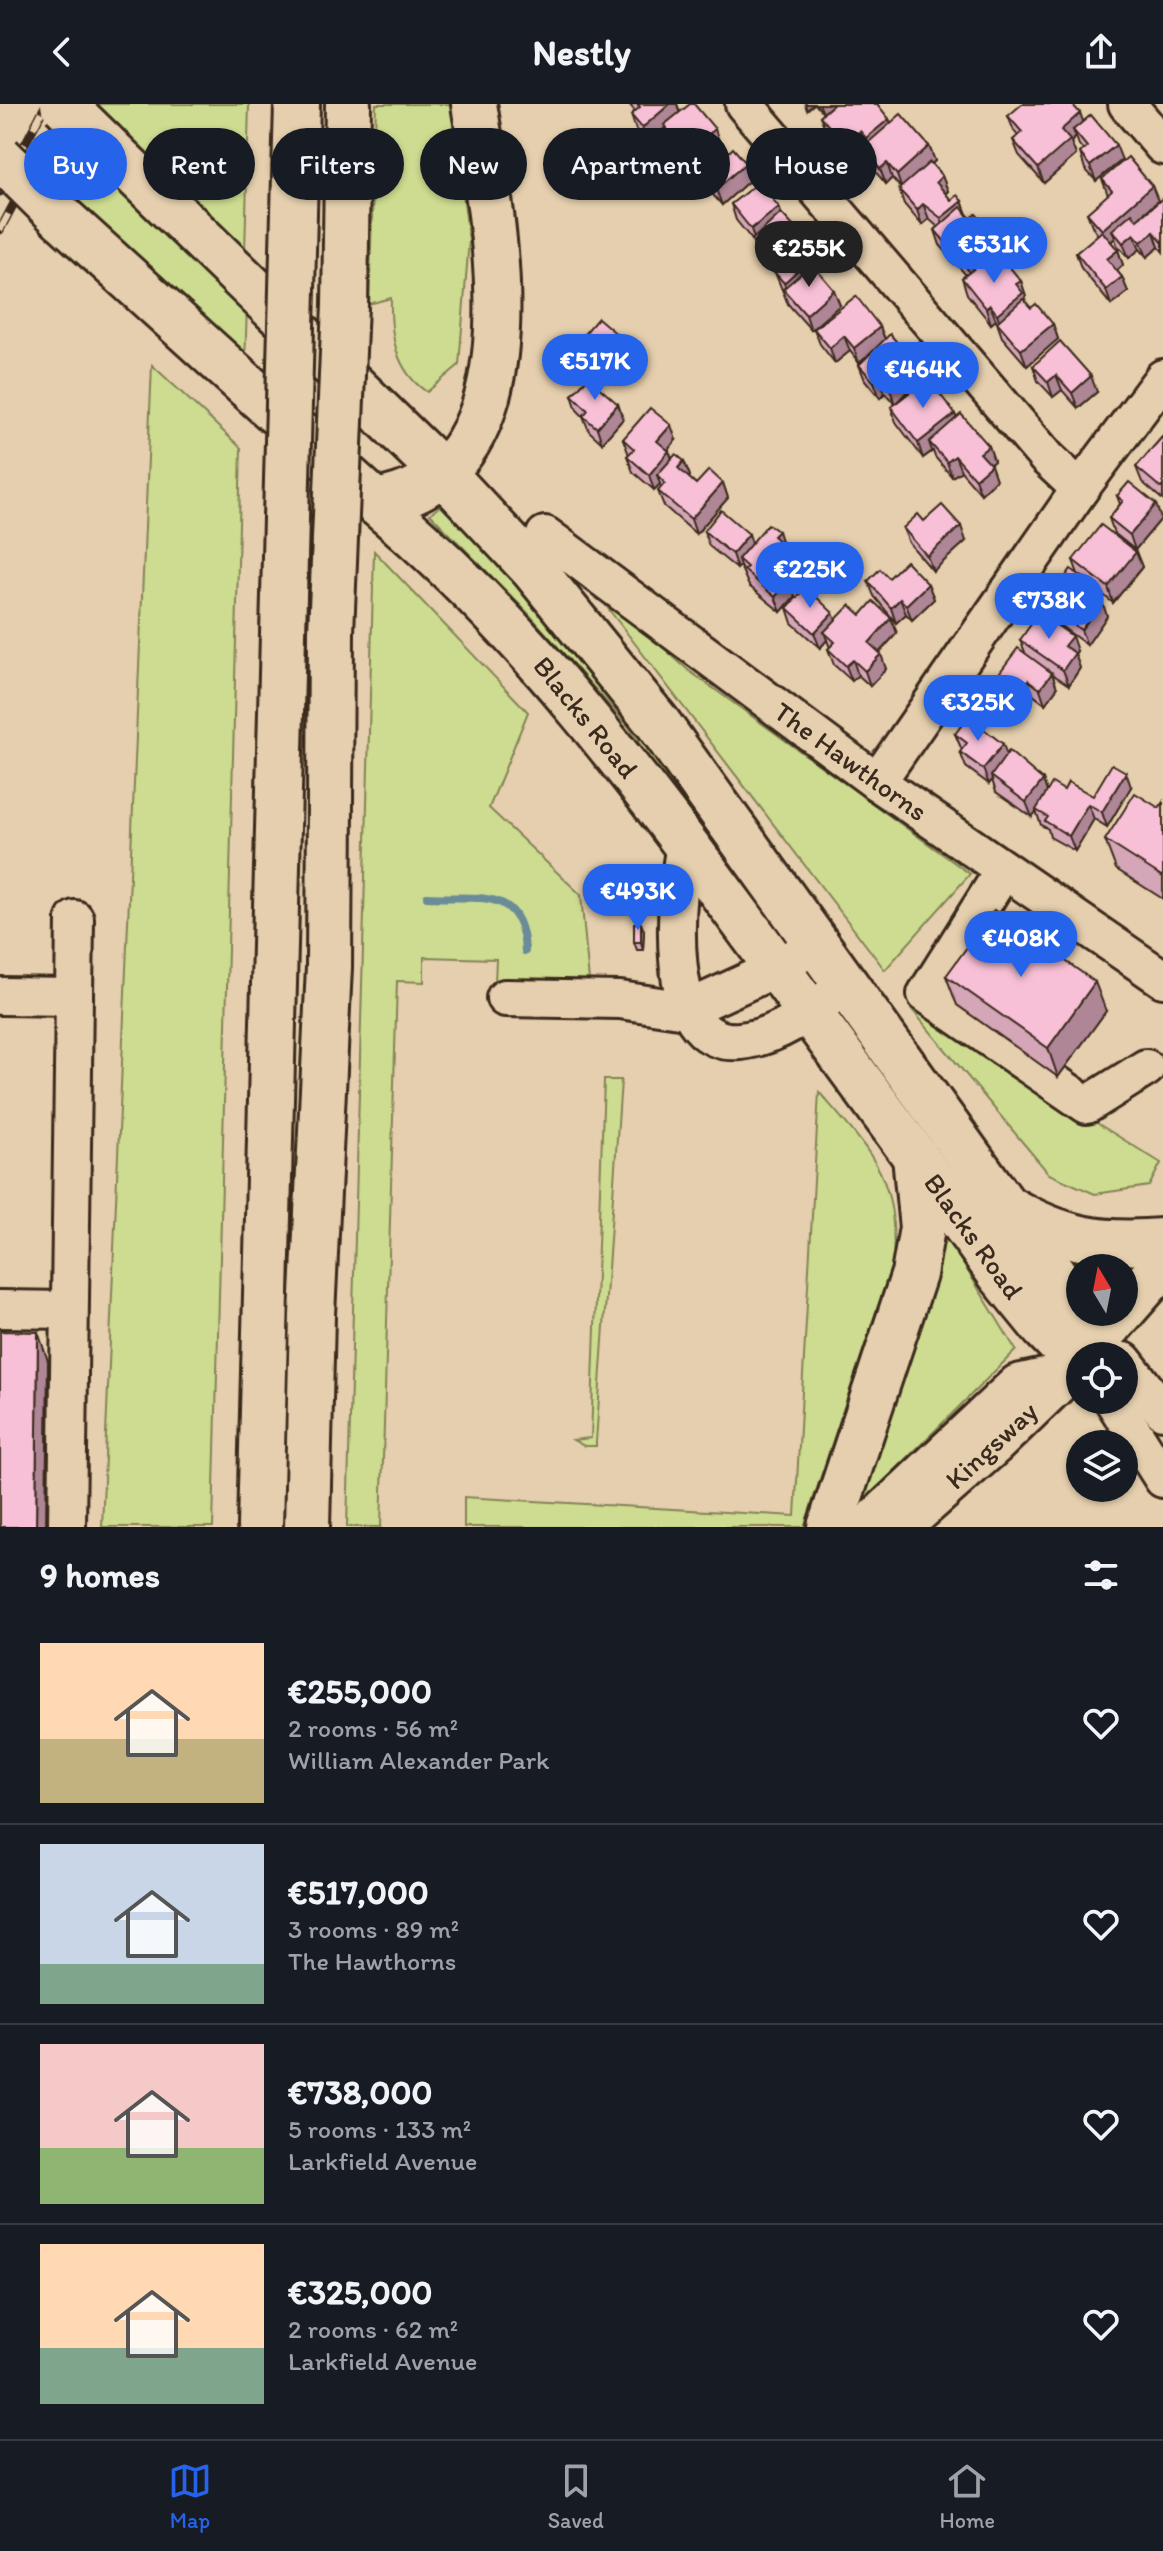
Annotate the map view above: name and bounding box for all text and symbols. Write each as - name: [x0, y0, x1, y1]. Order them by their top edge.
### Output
- icon: back: [40, 30, 84, 74]
- icon: share: [1079, 30, 1123, 74]
- text: Nestly: [532, 31, 631, 74]
- chip: Buy: [24, 128, 127, 200]
- chip: Rent: [143, 128, 255, 200]
- chip: Filters: [271, 128, 404, 200]
- chip: New: [420, 128, 527, 200]
- chip: Apartment: [543, 128, 730, 200]
- chip: House: [746, 128, 877, 200]
- pin: €531K: [938, 217, 1050, 285]
- pin: €255K: [753, 221, 865, 289]
- text: €531K: [958, 227, 1030, 259]
- text: €255K: [773, 231, 845, 263]
- pin: €517K: [539, 334, 651, 402]
- pin: €464K: [867, 342, 979, 410]
- text: €517K: [560, 344, 630, 376]
- text: €464K: [885, 352, 961, 384]
- pin: €225K: [754, 542, 866, 610]
- text: €225K: [774, 552, 846, 584]
- pin: €738K: [993, 573, 1105, 641]
- text: €738K: [1013, 583, 1085, 615]
- street label: Blacks Road: [526, 649, 646, 785]
- pin: €325K: [922, 675, 1034, 743]
- text: €325K: [942, 685, 1014, 717]
- street label: The Hawthorns: [768, 694, 934, 828]
- pin: €493K: [582, 864, 694, 932]
- text: €493K: [601, 874, 675, 906]
- pin: €408K: [965, 911, 1077, 979]
- text: €408K: [982, 921, 1060, 953]
- street label: Blacks Road: [917, 1166, 1031, 1306]
- north arrow: [1066, 1254, 1138, 1326]
- map controls: [1066, 1254, 1138, 1502]
- button: locate: [1066, 1342, 1138, 1414]
- street label: Kingsway: [938, 1394, 1044, 1496]
- button: layers: [1066, 1430, 1138, 1502]
- icon: filters: [1079, 1553, 1123, 1597]
- text: 9 homes: [40, 1555, 160, 1596]
- text: €255,000: [288, 1671, 432, 1712]
- icon: home: [104, 1675, 200, 1771]
- icon: heart: [1079, 1701, 1123, 1745]
- text: 2 rooms · 56 m²: [288, 1712, 458, 1744]
- text: William Alexander Park: [288, 1744, 550, 1776]
- text: €517,000: [288, 1872, 429, 1913]
- icon: home: [104, 1876, 200, 1972]
- icon: heart: [1079, 1902, 1123, 1946]
- text: 3 rooms · 89 m²: [288, 1913, 459, 1945]
- text: The Hawthorns: [288, 1945, 456, 1977]
- text: €738,000: [288, 2072, 432, 2113]
- icon: home: [104, 2076, 200, 2172]
- icon: heart: [1079, 2102, 1123, 2146]
- text: 5 rooms · 133 m²: [288, 2113, 471, 2145]
- text: Larkfield Avenue: [288, 2145, 477, 2177]
- text: €325,000: [288, 2272, 433, 2313]
- icon: home: [104, 2276, 200, 2372]
- icon: heart: [1079, 2302, 1123, 2346]
- text: 2 rooms · 62 m²: [288, 2313, 458, 2345]
- text: Larkfield Avenue: [288, 2345, 477, 2377]
- tab: Map: [168, 2459, 212, 2534]
- tab: Saved: [548, 2459, 604, 2534]
- tab: Home: [940, 2459, 995, 2534]

